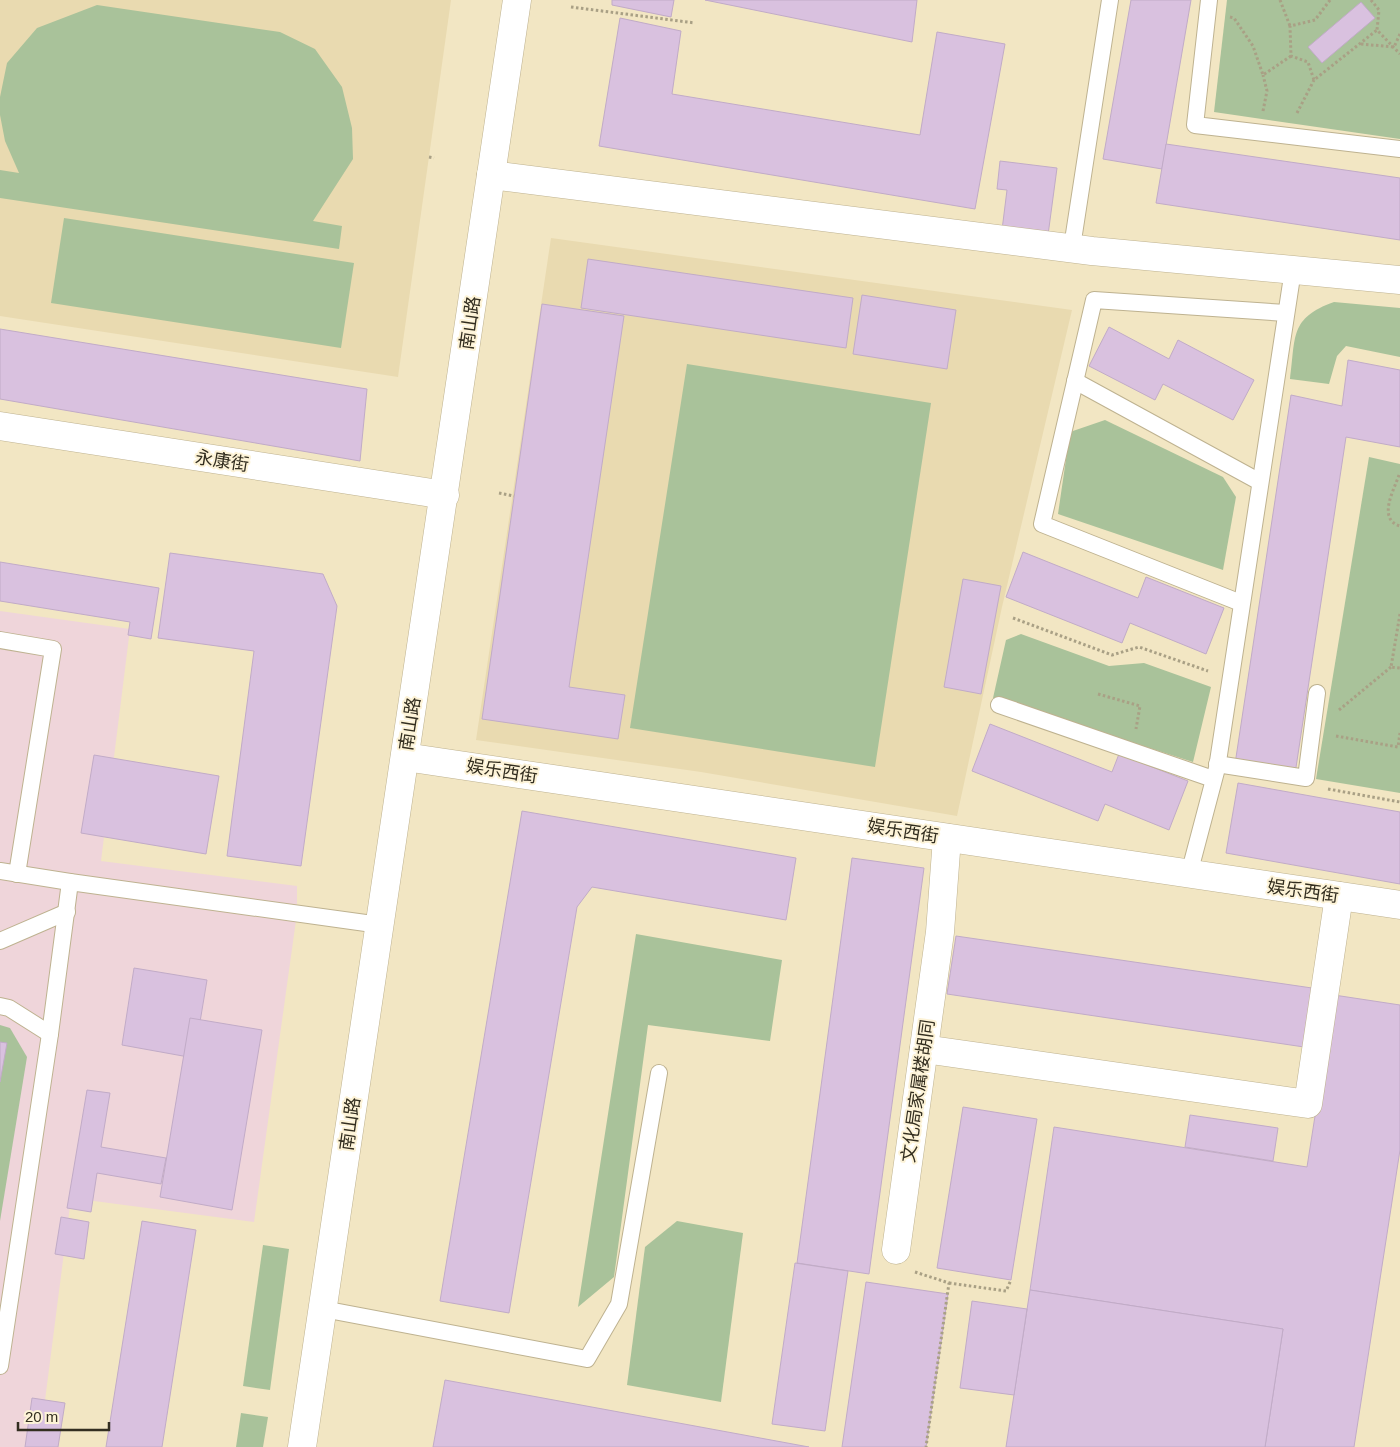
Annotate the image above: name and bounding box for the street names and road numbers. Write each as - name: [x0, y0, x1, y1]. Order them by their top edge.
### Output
- street label: 南山路: [456, 295, 484, 351]
- street label: 永康街: [194, 447, 250, 475]
- street label: 南山路: [396, 696, 424, 752]
- street label: 娱乐西街: [465, 755, 539, 787]
- street label: 娱乐西街: [866, 815, 940, 847]
- street label: 娱乐西街: [1266, 876, 1340, 906]
- street label: 文化局家属楼胡同: [898, 1018, 938, 1164]
- street label: 南山路: [336, 1096, 364, 1152]

